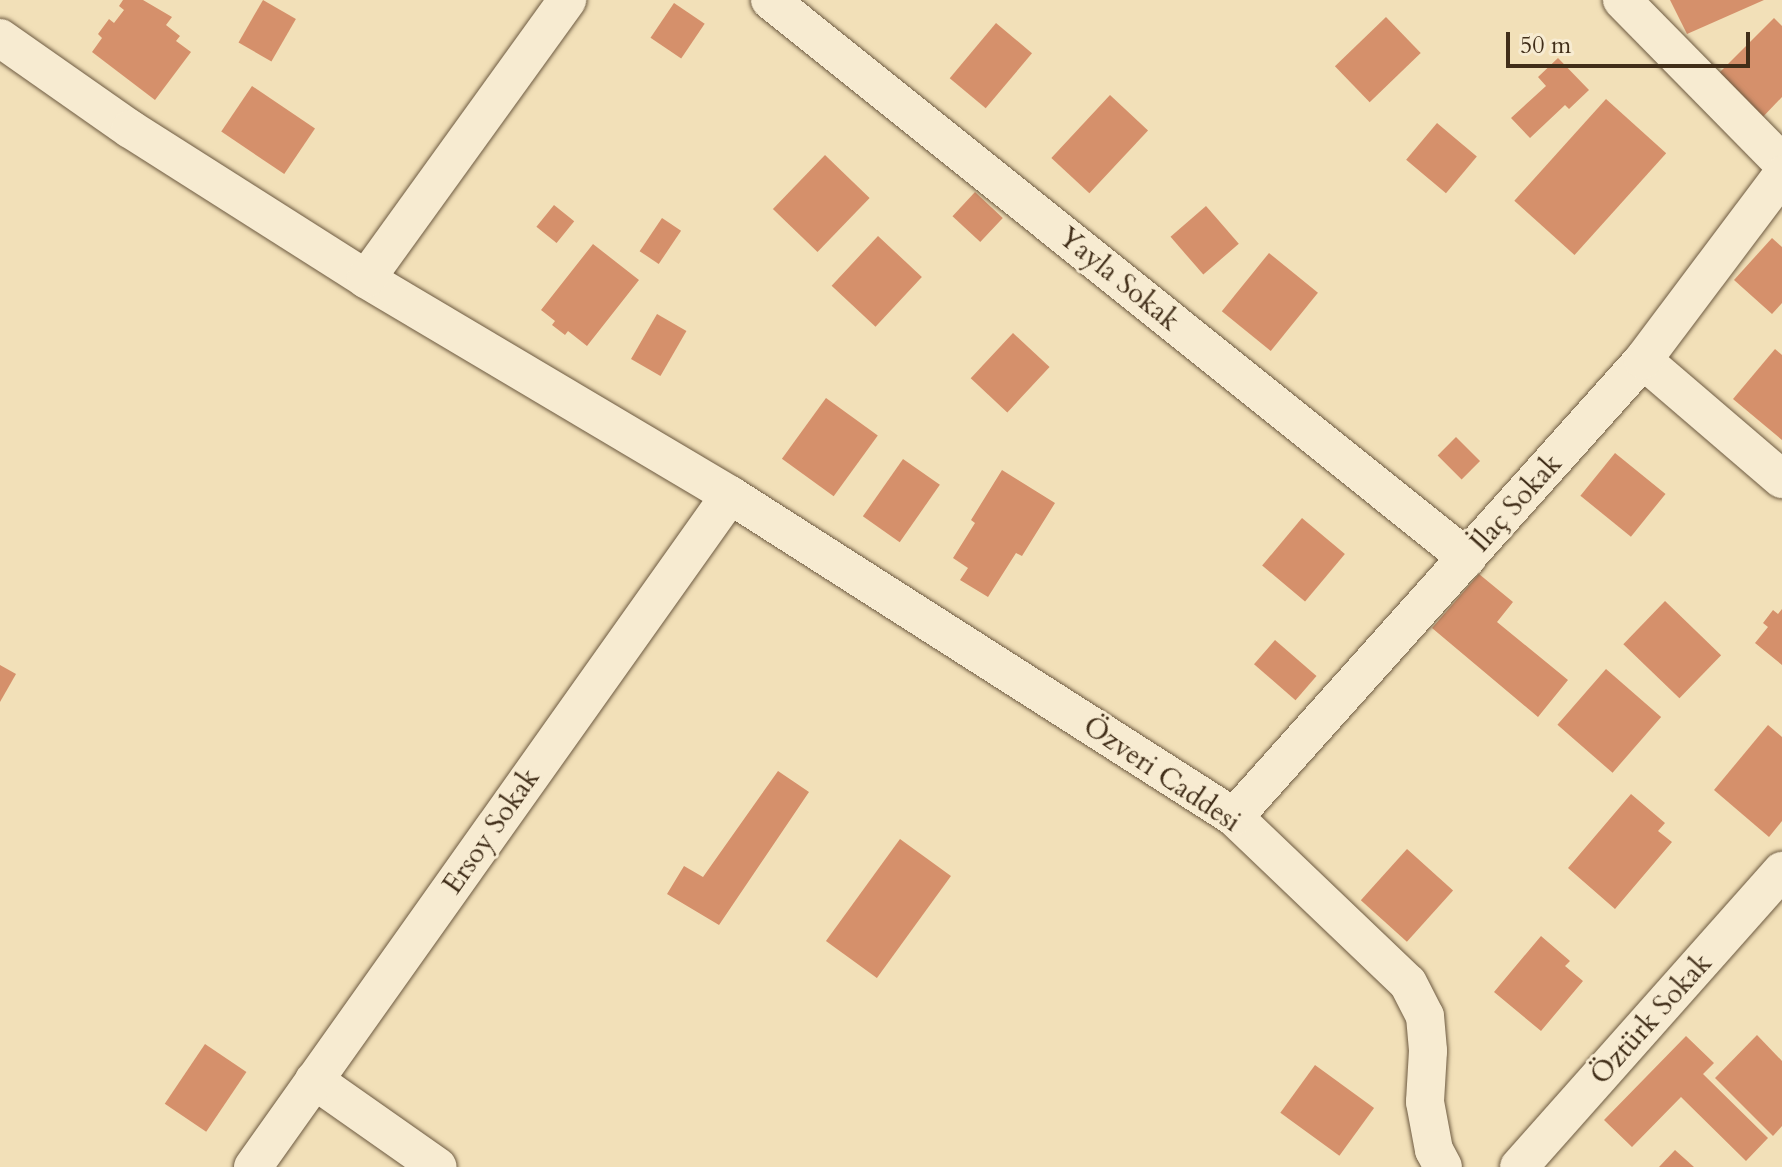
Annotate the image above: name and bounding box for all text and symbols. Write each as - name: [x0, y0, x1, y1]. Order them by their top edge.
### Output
- scale bar: [1510, 16, 1754, 66]
- text: 50 m: [1520, 29, 1571, 62]
- street label: Yayla Sokak: [1052, 220, 1186, 338]
- street label: İlaç Sokak: [1463, 447, 1569, 559]
- street label: Özveri Caddesi: [1077, 709, 1247, 839]
- street label: Ersoy Sokak: [435, 762, 547, 900]
- street label: Öztürk Sokak: [1583, 947, 1719, 1091]

